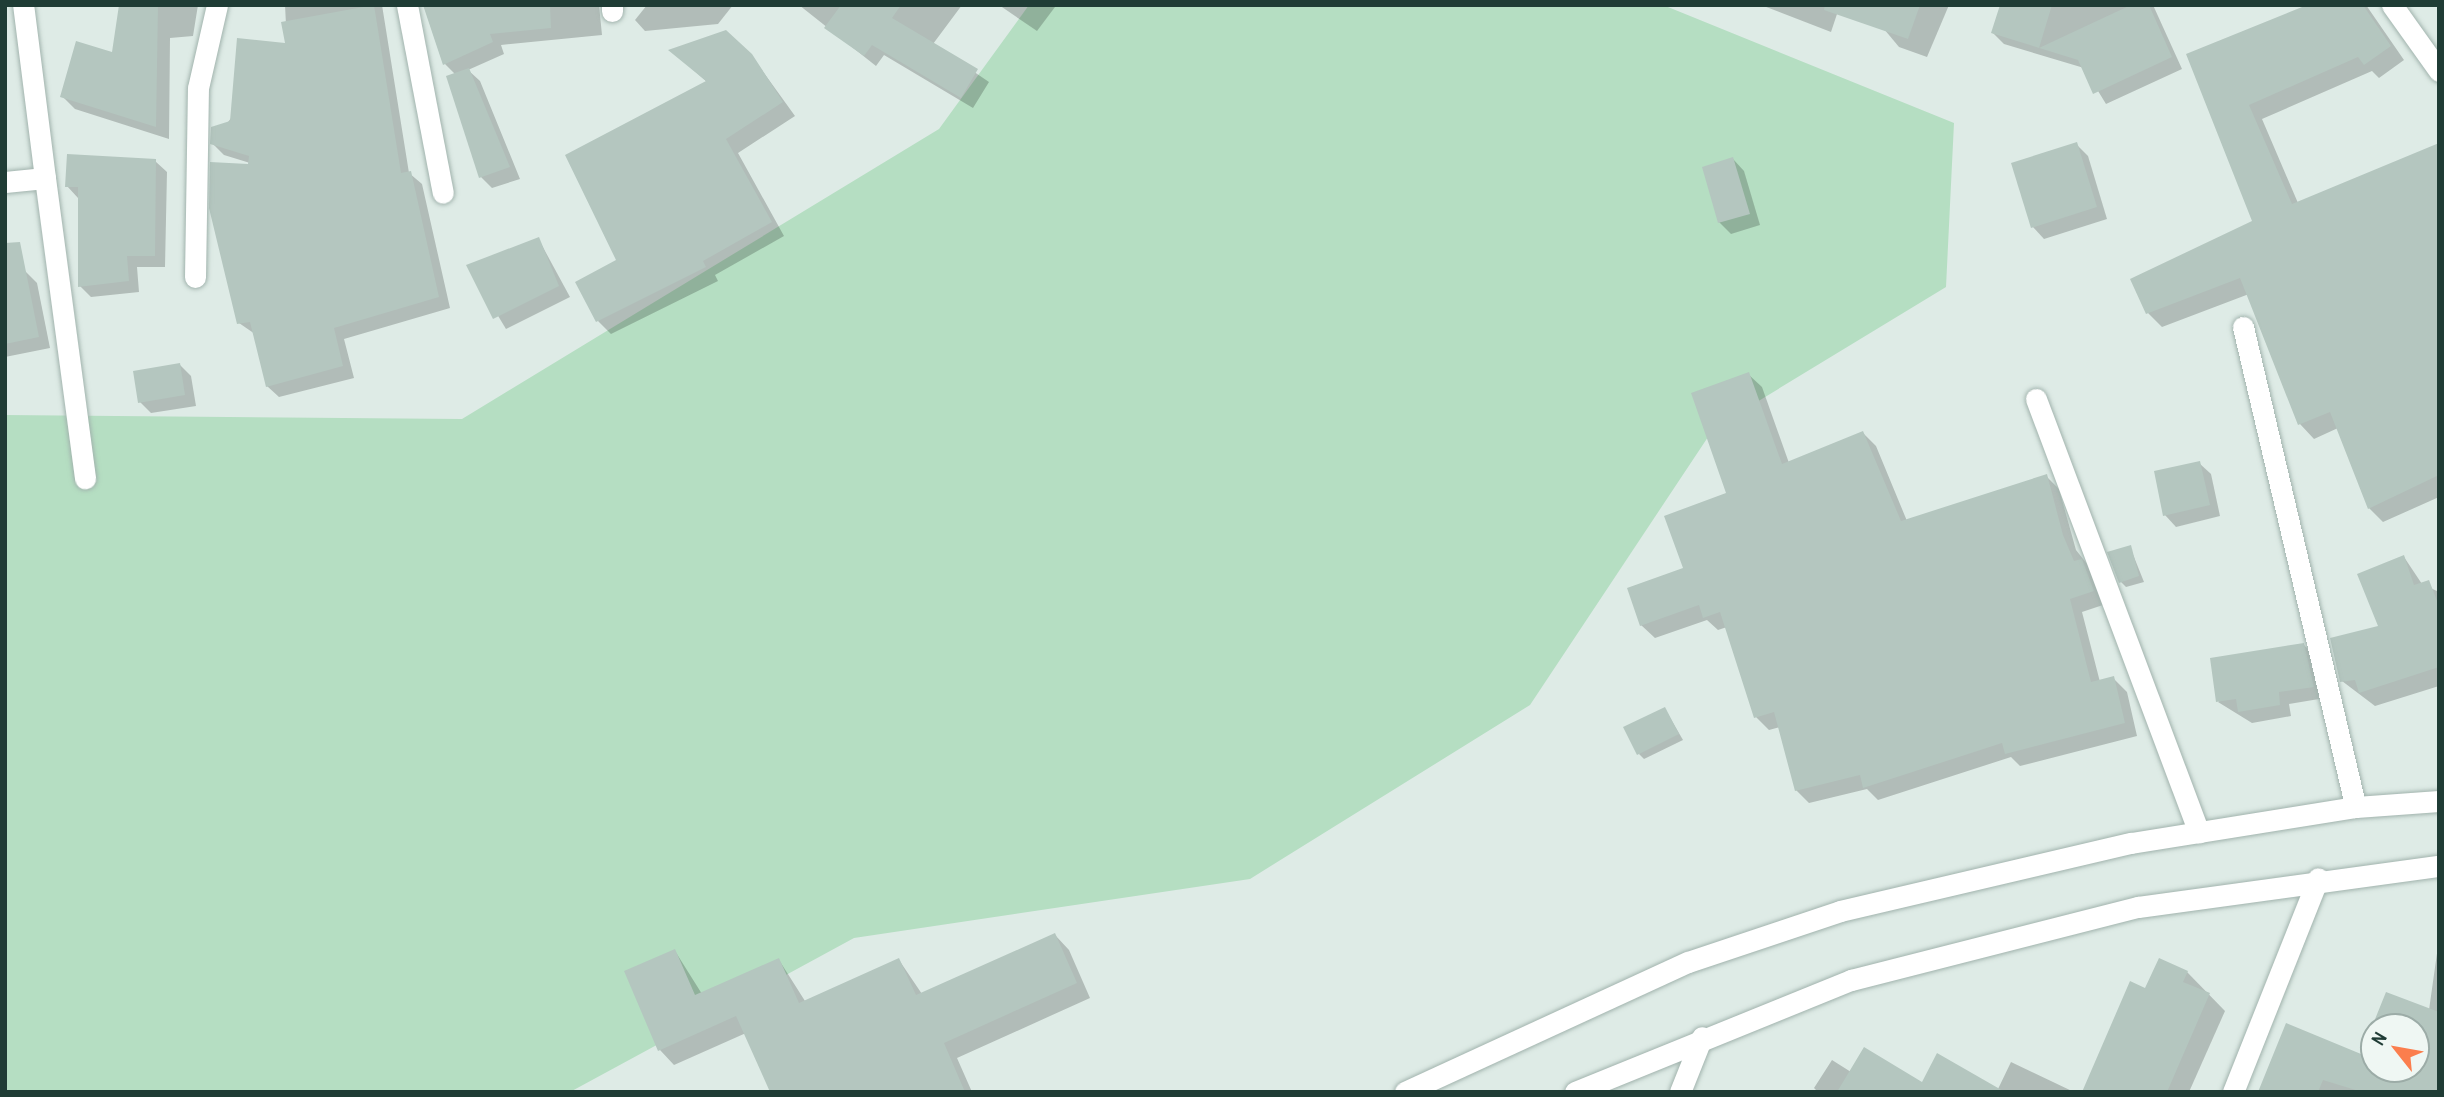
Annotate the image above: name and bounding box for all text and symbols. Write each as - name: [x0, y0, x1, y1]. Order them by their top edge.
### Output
- north arrow: [2360, 1013, 2430, 1083]
- text: N: [2365, 1027, 2393, 1050]

